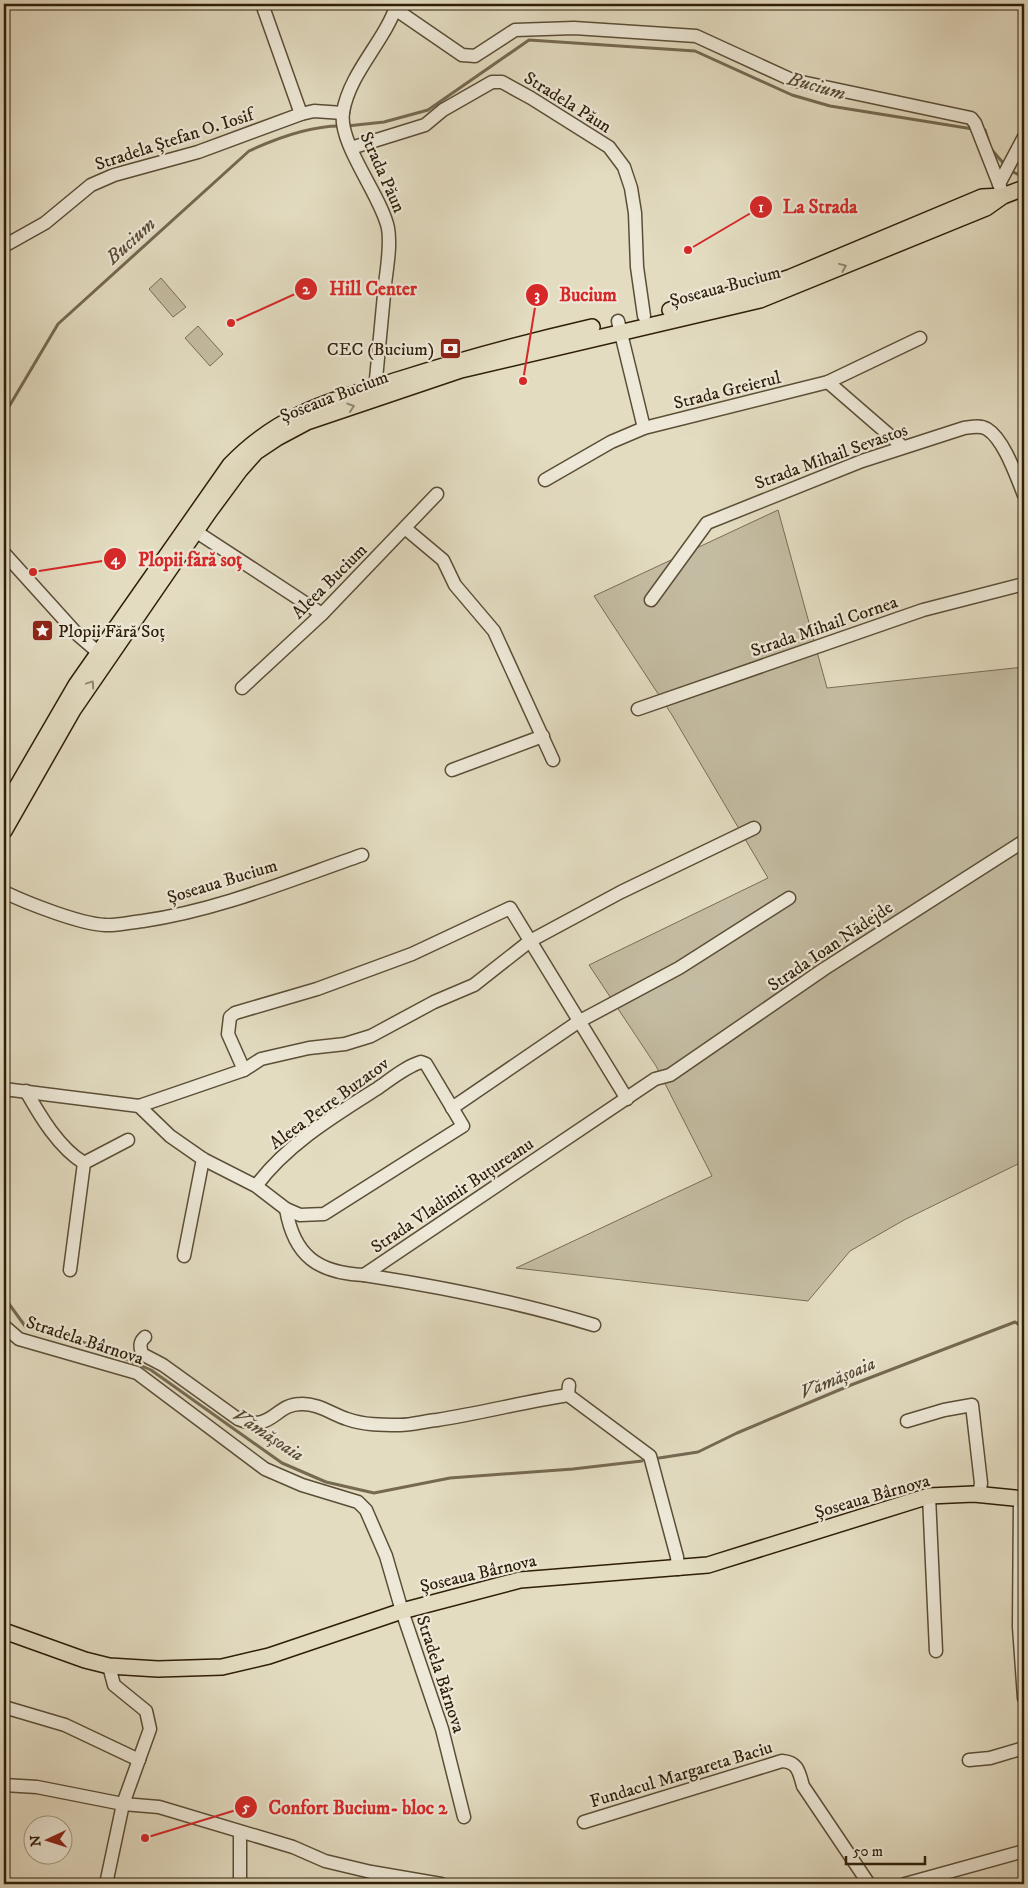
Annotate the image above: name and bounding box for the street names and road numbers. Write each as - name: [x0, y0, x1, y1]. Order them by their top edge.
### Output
- street label: Stradela Păun: [520, 67, 616, 139]
- street label: Stradela Ștefan O. Iosif: [92, 103, 259, 176]
- street label: Strada Păun: [355, 129, 410, 217]
- street label: Șoseaua Bucium: [667, 262, 783, 312]
- street label: Șoseaua Bucium: [277, 366, 392, 428]
- street label: Strada Greierul: [671, 367, 784, 415]
- street label: Strada Mihail Sevastos: [752, 419, 911, 495]
- street label: Aleea Bucium: [287, 539, 372, 624]
- street label: Strada Mihail Cornea: [748, 591, 901, 662]
- street label: Șoseaua Bucium: [164, 855, 280, 909]
- street label: Strada Ioan Nădejde: [764, 897, 897, 997]
- street label: Aleea Petre Buzatov: [265, 1053, 394, 1155]
- street label: Strada Vladimir Buțureanu: [367, 1133, 538, 1258]
- street label: Stradela Bârnova: [23, 1312, 147, 1370]
- street label: Șoseaua Bârnova: [812, 1470, 933, 1524]
- street label: Șoseaua Bârnova: [418, 1550, 539, 1598]
- street label: Stradela Bârnova: [411, 1613, 470, 1736]
- street label: Fundacul Margareta Baciu: [587, 1737, 775, 1813]

